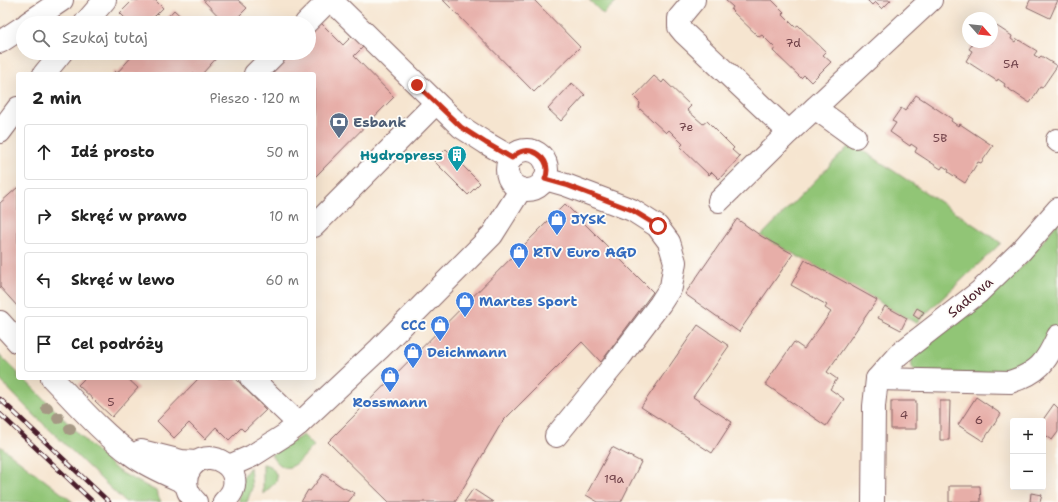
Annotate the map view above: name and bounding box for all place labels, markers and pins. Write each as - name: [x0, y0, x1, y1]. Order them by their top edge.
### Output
- bank icon: Esbank: [328, 111, 350, 139]
- place label: Esbank: [353, 113, 406, 131]
- building icon: Hydropress: [446, 144, 468, 172]
- place label: Hydropress: [360, 146, 443, 164]
- shop icon: JYSK: [546, 208, 568, 236]
- place label: JYSK: [571, 210, 606, 228]
- shop icon: RTV Euro AGD: [508, 241, 530, 269]
- place label: RTV Euro AGD: [533, 243, 637, 261]
- shop icon: Martes Sport: [454, 290, 476, 318]
- place label: Martes Sport: [479, 292, 577, 310]
- shop icon: CCC: [429, 314, 451, 342]
- place label: CCC: [401, 316, 426, 334]
- shop icon: Deichmann: [402, 341, 424, 369]
- place label: Deichmann: [427, 343, 507, 361]
- shop icon: Rossmann: [379, 365, 401, 393]
- place label: Rossmann: [353, 393, 427, 411]

